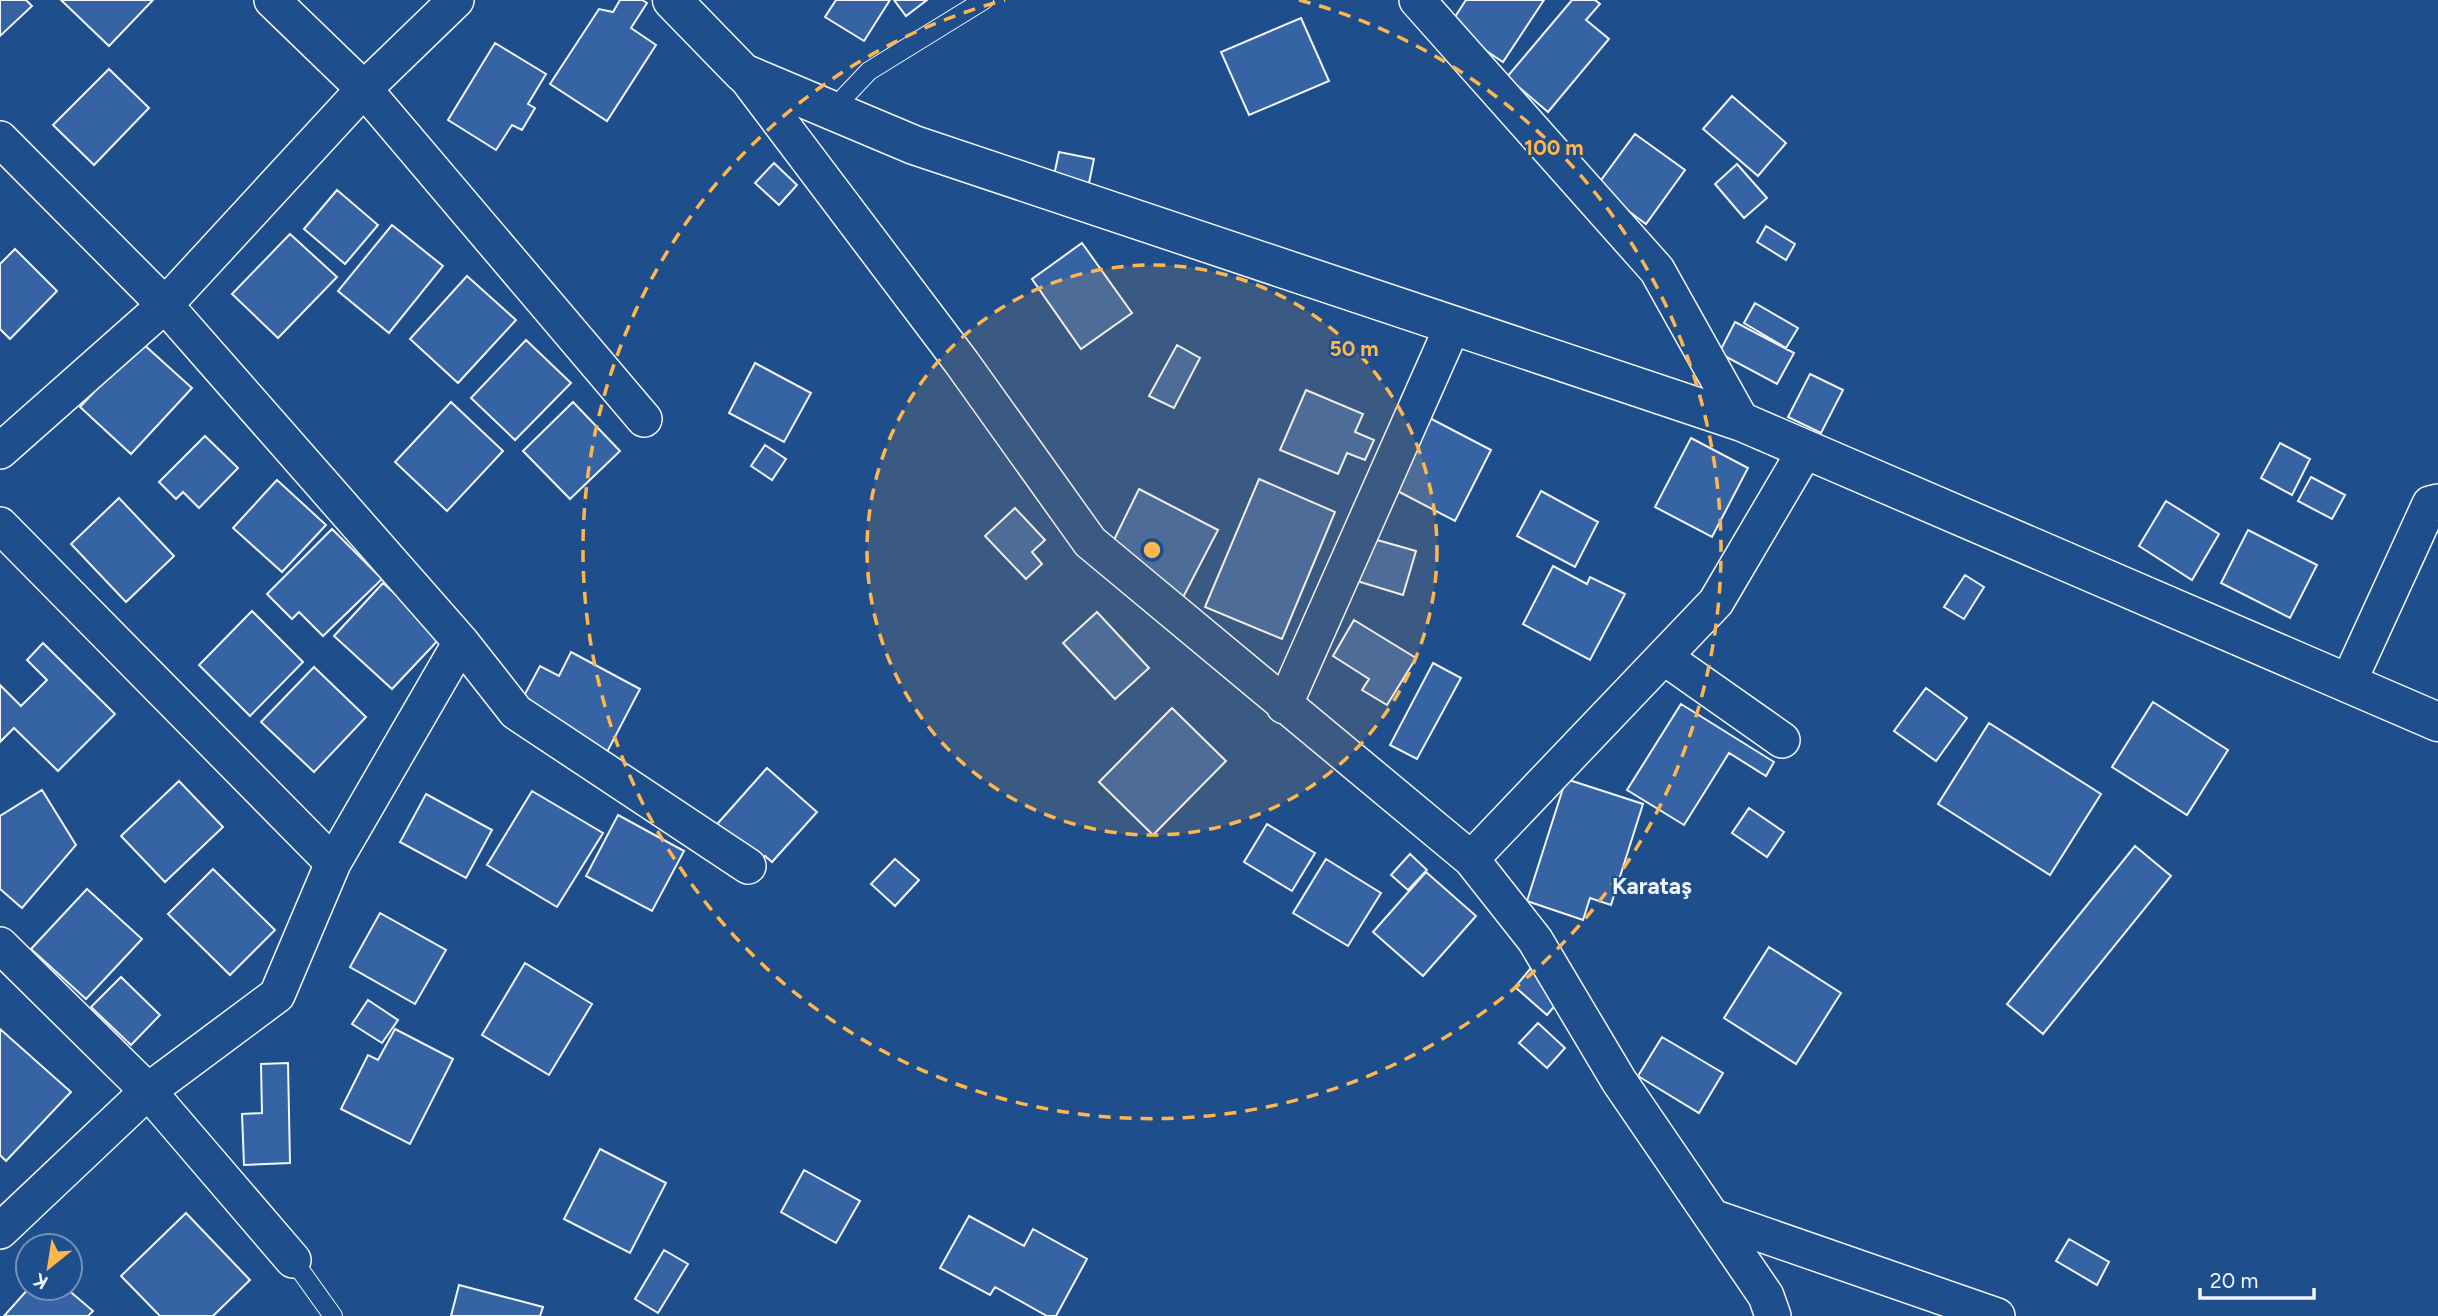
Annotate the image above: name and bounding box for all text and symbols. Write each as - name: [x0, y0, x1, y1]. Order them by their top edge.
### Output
- text: 100 m: [1524, 135, 1584, 160]
- text: 50 m: [1329, 336, 1379, 361]
- centre of rings: [1140, 538, 1164, 562]
- district label: Karataş: [1612, 872, 1692, 900]
- north arrow: [14, 1232, 84, 1302]
- scale bar: [2200, 1256, 2314, 1300]
- text: K: [29, 1268, 52, 1294]
- text: 20 m: [2210, 1268, 2258, 1293]

